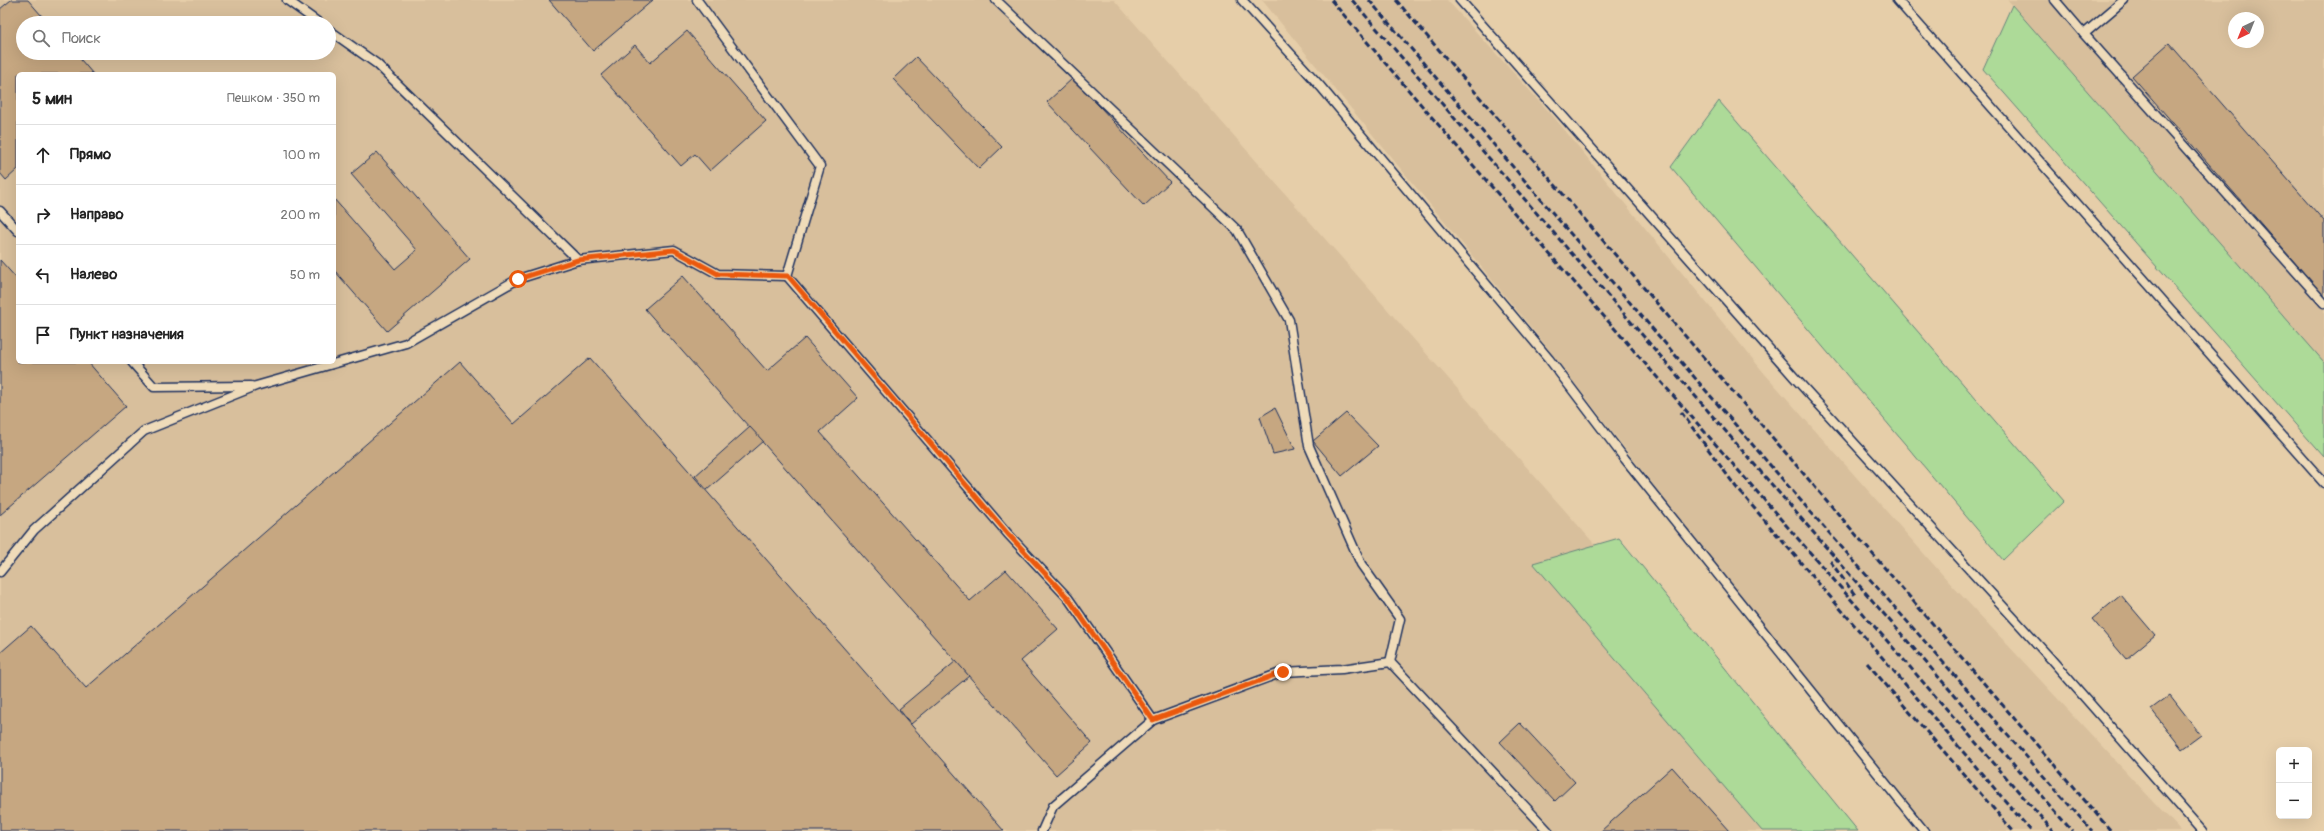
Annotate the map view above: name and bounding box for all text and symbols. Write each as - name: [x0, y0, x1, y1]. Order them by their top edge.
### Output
- north arrow: [2228, 12, 2264, 48]
- search box: [16, 16, 336, 60]
- icon: search: [30, 27, 52, 49]
- text: Поиск: [62, 29, 101, 48]
- text: 5 мин: [32, 88, 72, 109]
- text: Пешком · 350 m: [227, 90, 320, 106]
- icon: ahead: [32, 144, 54, 166]
- text: Прямо: [70, 145, 111, 164]
- text: 100 m: [283, 147, 320, 163]
- icon: right: [32, 204, 54, 226]
- text: Направо: [70, 205, 124, 224]
- text: 200 m: [281, 207, 320, 223]
- icon: left: [32, 264, 54, 286]
- text: Налево: [70, 265, 117, 284]
- text: 50 m: [290, 267, 320, 283]
- route start: [509, 270, 527, 288]
- icon: arrive: [32, 324, 54, 346]
- text: Пункт назначения: [70, 325, 184, 344]
- route end: [1274, 663, 1292, 681]
- map controls: [2276, 747, 2312, 819]
- button: +: [2276, 747, 2312, 783]
- button: −: [2276, 783, 2312, 819]

